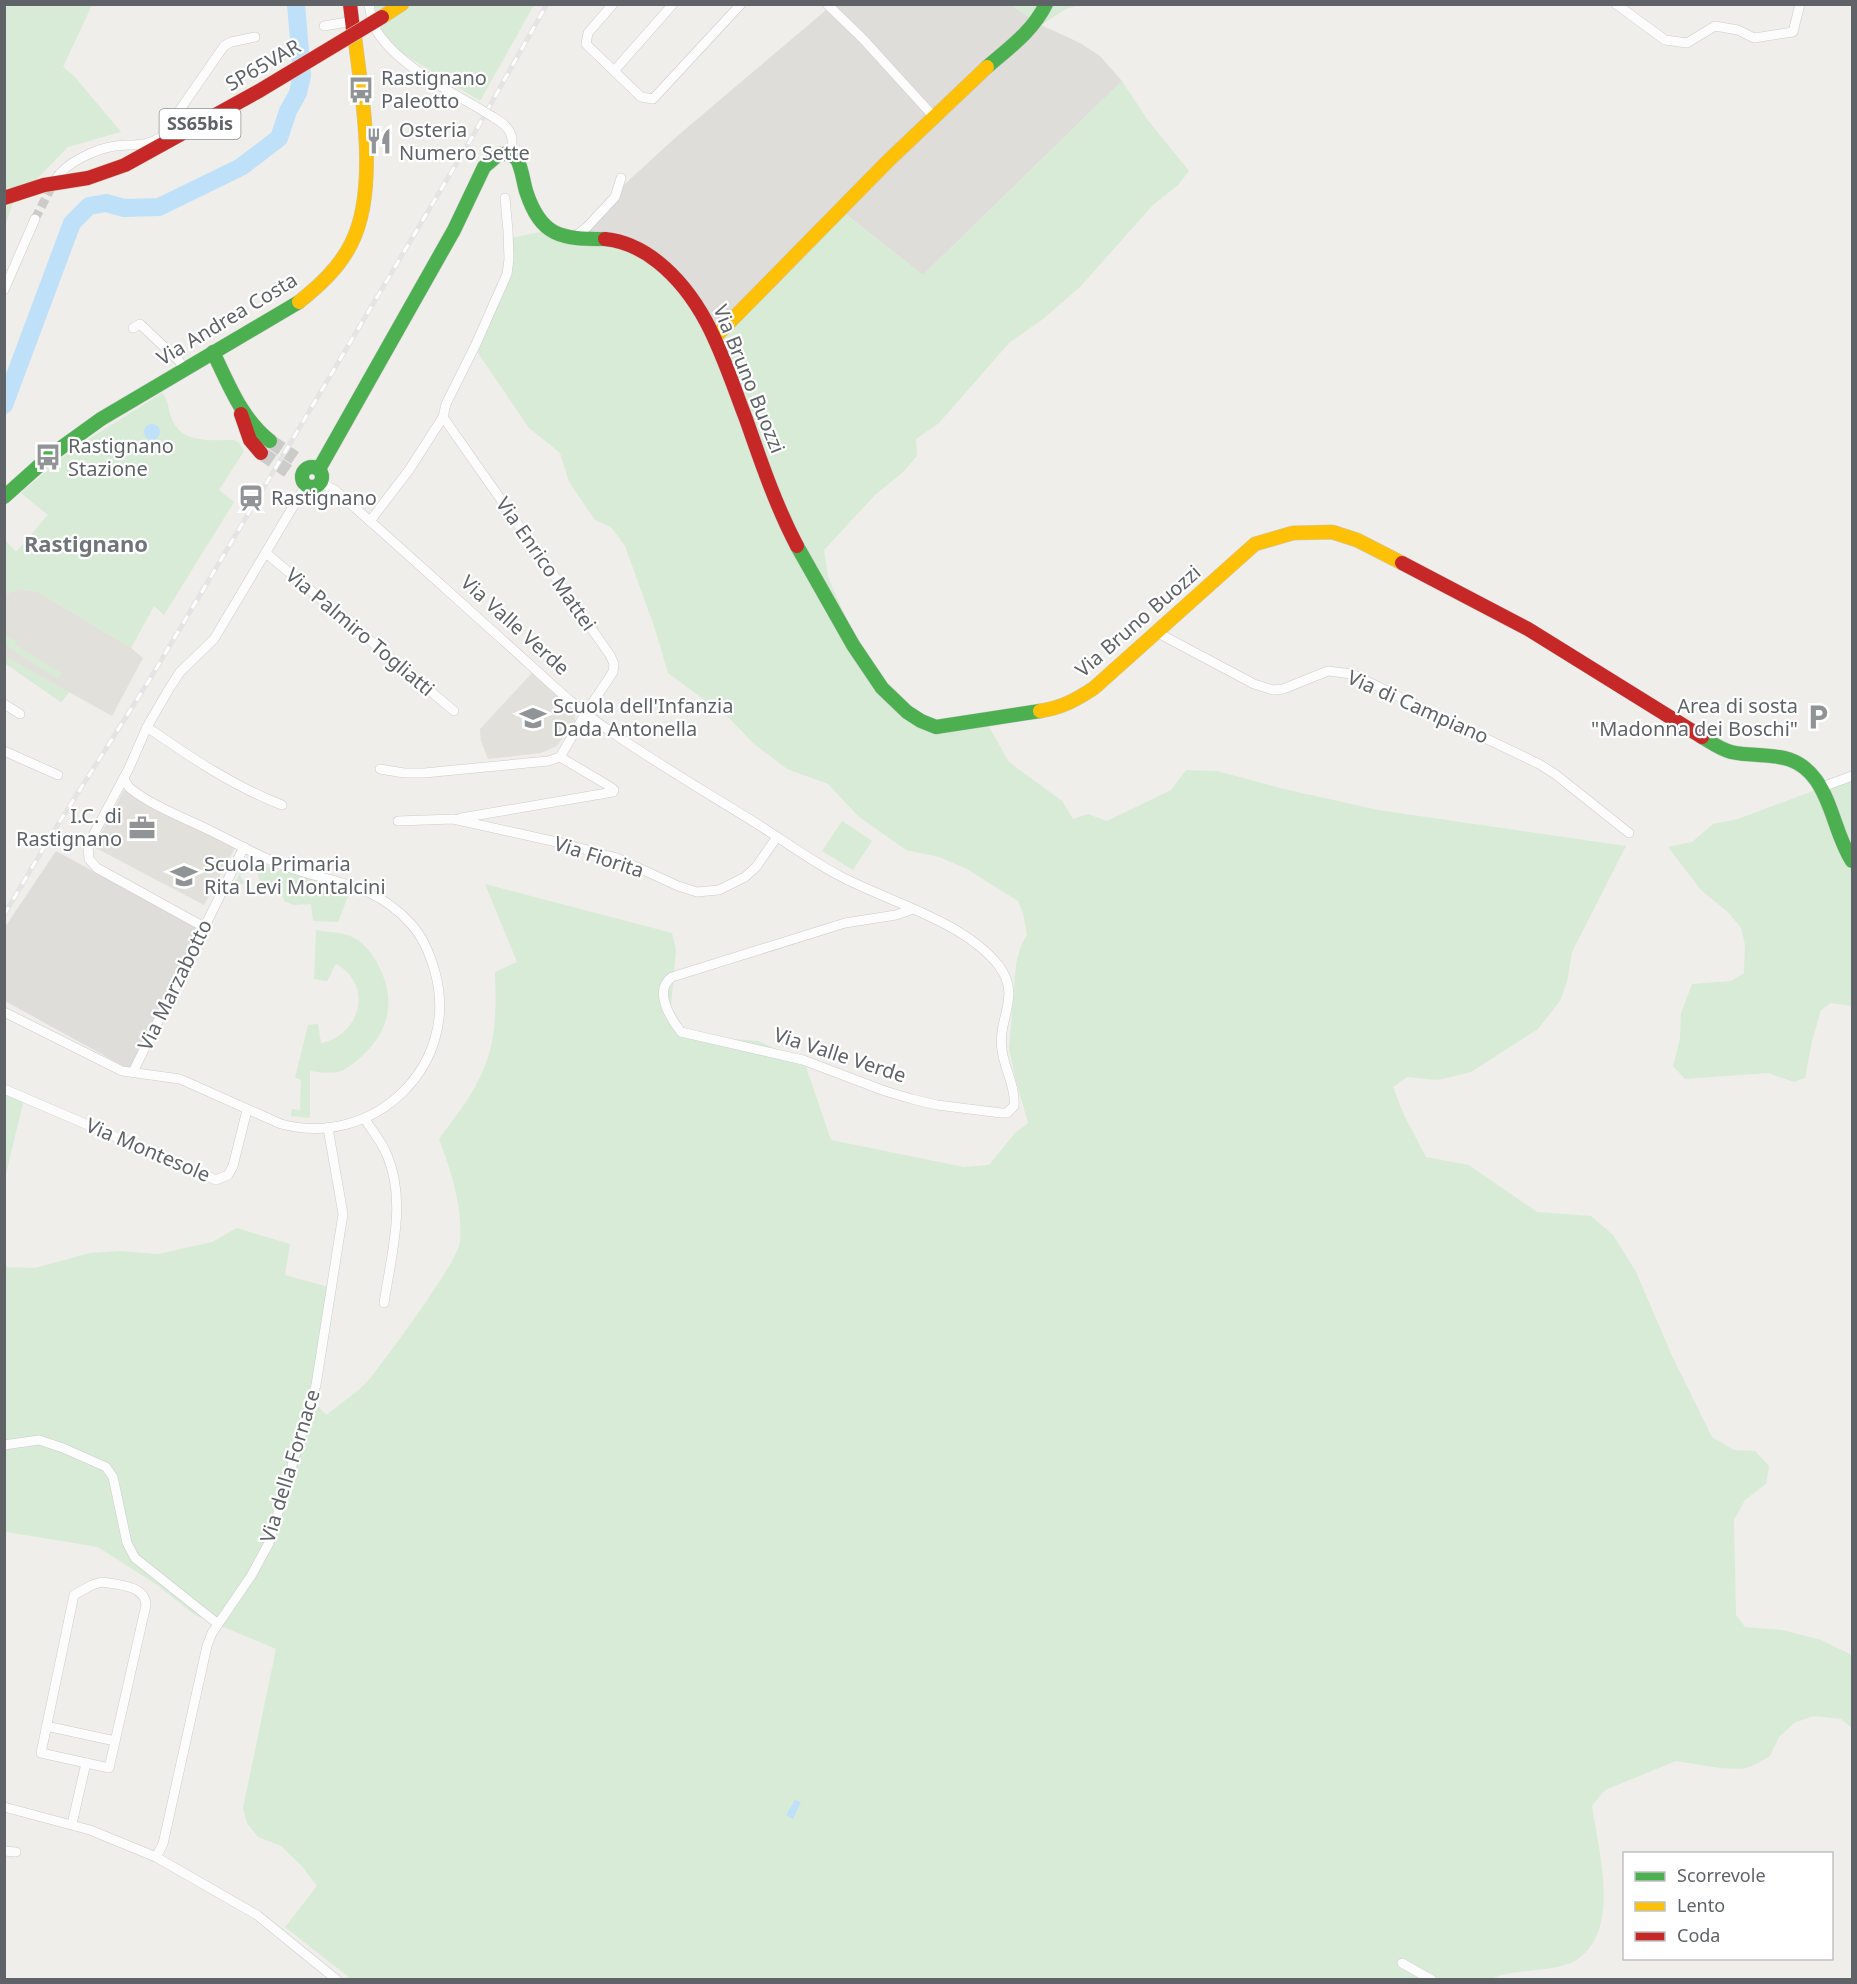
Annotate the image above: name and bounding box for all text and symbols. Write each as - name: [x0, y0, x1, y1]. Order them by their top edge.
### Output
- street label: SP65VAR: [220, 32, 306, 97]
- place label: Rastignano Paleotto: [381, 64, 487, 114]
- bus stop icon: Rastignano Paleotto: [346, 75, 376, 105]
- road number: SS65bis: [160, 109, 240, 139]
- place label: Osteria Numero Sette: [399, 116, 530, 166]
- restaurant icon: Osteria Numero Sette: [364, 126, 394, 156]
- street label: Via Andrea Costa: [151, 266, 302, 371]
- street label: Via Bruno Buozzi: [707, 300, 792, 457]
- place label: Rastignano Stazione: [68, 432, 174, 482]
- bus stop icon: Rastignano Stazione: [33, 442, 63, 472]
- station icon: Rastignano: [236, 483, 266, 513]
- place label: Rastignano: [271, 484, 377, 511]
- street label: Via Enrico Mattei: [490, 491, 603, 636]
- district label: Rastignano: [24, 528, 148, 558]
- street label: Via Bruno Buozzi: [1069, 559, 1206, 683]
- street label: Via Palmiro Togliatti: [280, 561, 440, 702]
- street label: Via Valle Verde: [455, 569, 575, 681]
- street label: Via di Campiano: [1343, 663, 1493, 750]
- place label: Scuola dell'Infanzia Dada Antonella: [553, 692, 733, 742]
- place label: Area di sosta "Madonna dei Boschi": [1591, 692, 1798, 742]
- parking icon: Area di sosta "Madonna dei Boschi": [1803, 702, 1833, 732]
- school or university icon: Scuola dell'Infanzia Dada Antonella: [518, 703, 548, 733]
- place label: I.C. di Rastignano: [16, 802, 122, 852]
- office icon: I.C. di Rastignano: [127, 813, 157, 843]
- street label: Via Fiorita: [551, 829, 648, 884]
- place label: Scuola Primaria Rita Levi Montalcini: [204, 850, 386, 900]
- school or university icon: Scuola Primaria Rita Levi Montalcini: [169, 861, 199, 891]
- street label: Via Marzabotto: [131, 915, 218, 1055]
- street label: Via Valle Verde: [771, 1020, 910, 1089]
- street label: Via Montesole: [82, 1111, 215, 1188]
- street label: Via della Fornace: [253, 1386, 326, 1546]
- legend: [1623, 1852, 1833, 1960]
- text: Scorrevole: [1677, 1863, 1766, 1887]
- text: Lento: [1677, 1893, 1725, 1917]
- text: Coda: [1677, 1923, 1720, 1947]

